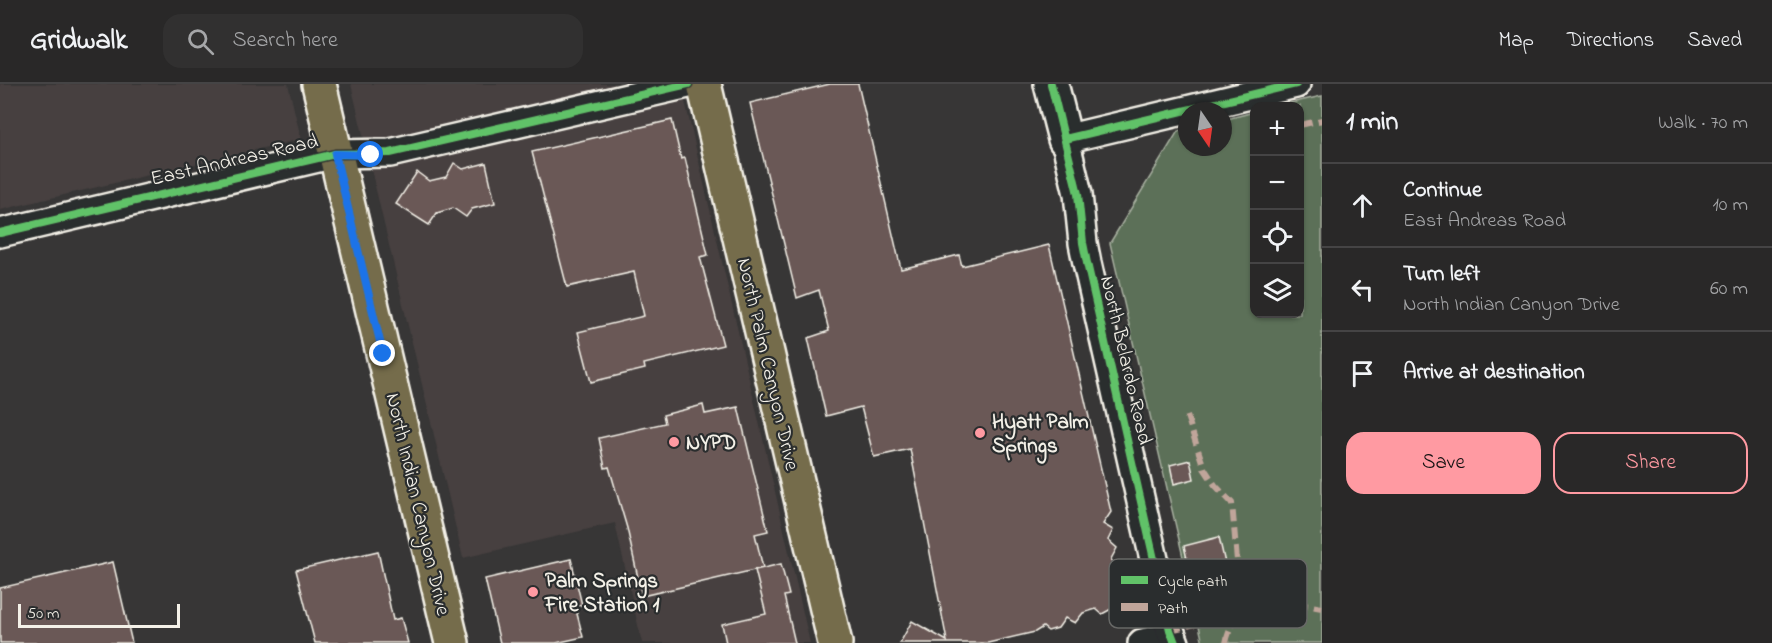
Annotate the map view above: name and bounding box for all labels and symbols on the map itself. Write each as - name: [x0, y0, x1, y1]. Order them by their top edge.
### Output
- north arrow: [1178, 102, 1232, 156]
- street label: East Andreas Road: [148, 127, 321, 195]
- route start: [357, 141, 383, 167]
- street label: North Palm Canyon Drive: [726, 255, 806, 475]
- street label: North Belardo Road: [1091, 273, 1159, 448]
- route end: [369, 340, 395, 366]
- street label: North Indian Canyon Drive: [375, 390, 457, 620]
- place label: Hyatt Palm Springs: [992, 408, 1089, 464]
- marker: Hyatt Palm Springs: [973, 426, 987, 440]
- place label: NYPD: [686, 429, 736, 459]
- marker: NYPD: [667, 435, 681, 449]
- legend: [1109, 559, 1307, 628]
- place label: Palm Springs Fire Station 1: [544, 567, 660, 621]
- text: Cycle path: [1158, 570, 1227, 594]
- marker: Palm Springs Fire Station 1: [526, 585, 540, 599]
- text: Path: [1158, 597, 1188, 621]
- scale bar: [18, 601, 180, 628]

